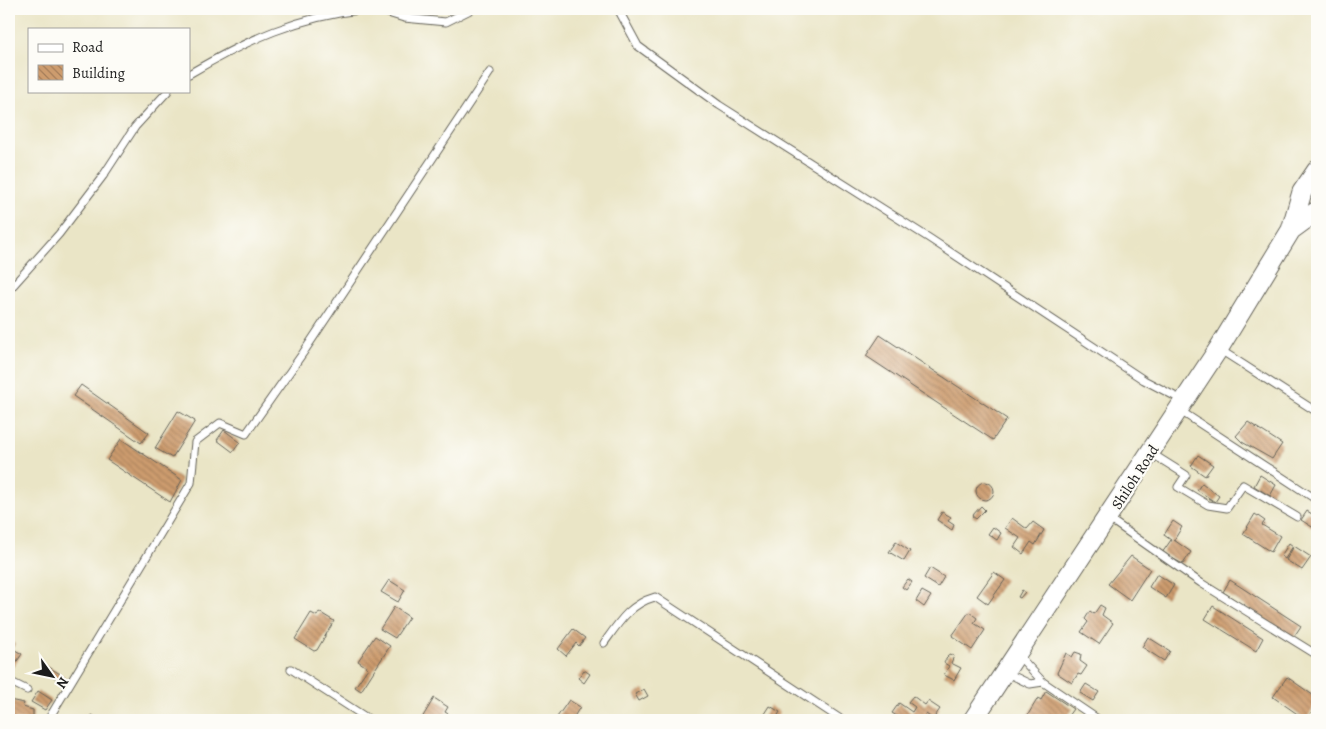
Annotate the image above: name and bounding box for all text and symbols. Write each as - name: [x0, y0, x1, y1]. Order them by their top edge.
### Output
- legend: [28, 28, 190, 92]
- text: Road: [72, 37, 104, 57]
- text: Building: [72, 63, 125, 83]
- street label: Shiloh Road: [1107, 440, 1164, 513]
- north arrow: [28, 652, 78, 702]
- text: N: [52, 673, 73, 692]

